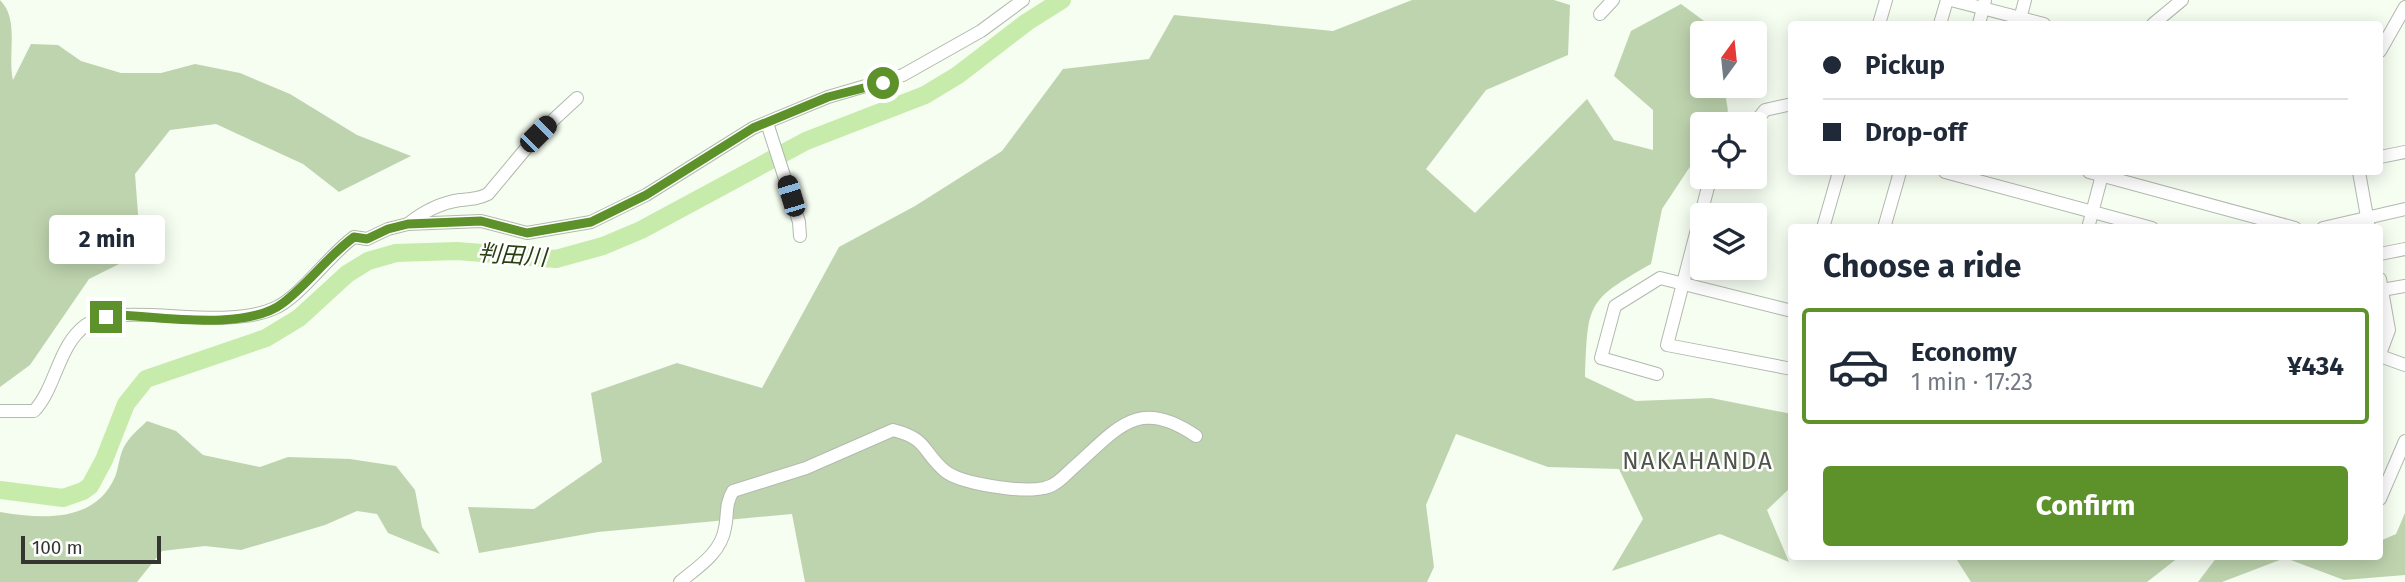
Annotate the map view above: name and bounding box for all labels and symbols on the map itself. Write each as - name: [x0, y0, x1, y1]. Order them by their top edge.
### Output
- north arrow: [1690, 21, 1768, 98]
- route start: [867, 67, 899, 99]
- car: [516, 112, 561, 156]
- car: [775, 173, 808, 219]
- callout: 2 min: [48, 216, 164, 264]
- water label: 判田川: [477, 239, 550, 272]
- route end: [90, 301, 122, 333]
- district label: NAKAHANDA: [1622, 447, 1774, 475]
- scale bar: [21, 533, 161, 565]

